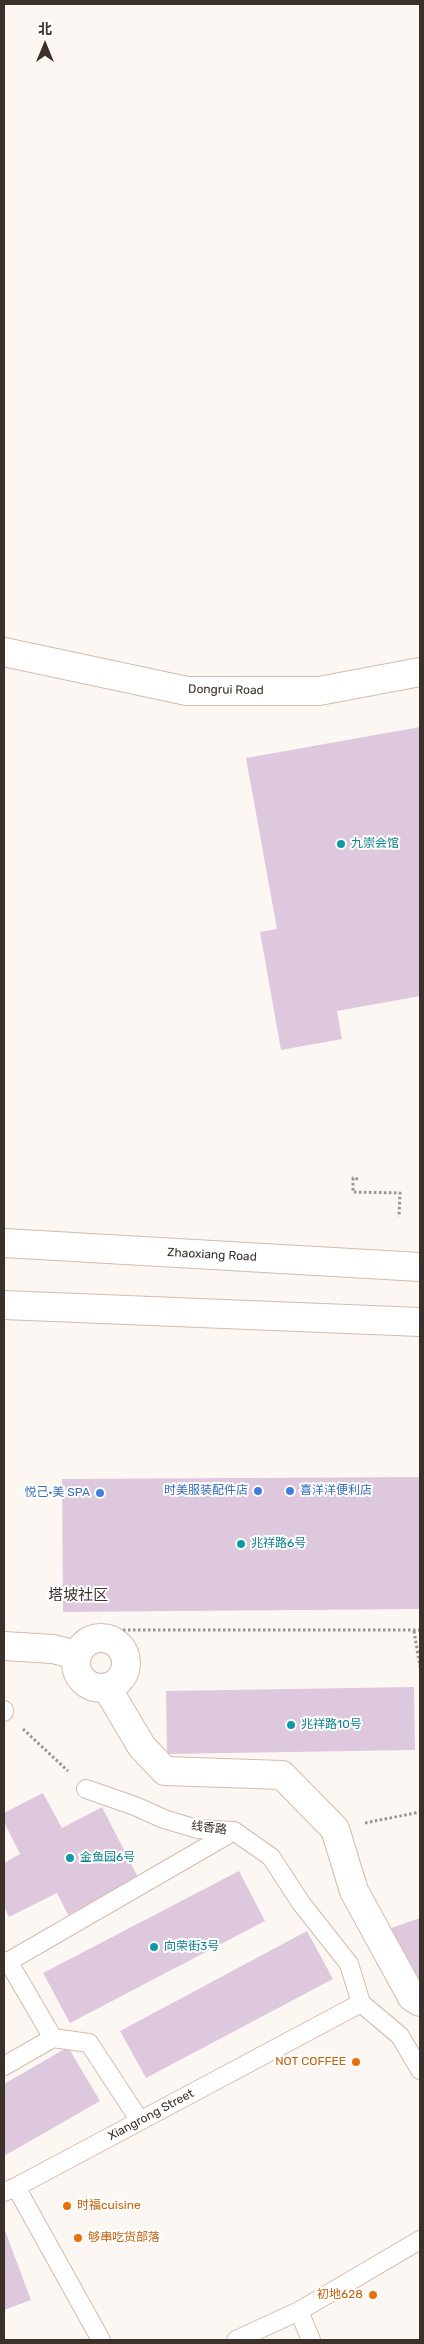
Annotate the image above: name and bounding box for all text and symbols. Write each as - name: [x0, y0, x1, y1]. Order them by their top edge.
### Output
- north arrow: [20, 20, 70, 70]
- text: 北: [38, 21, 52, 38]
- street label: Dongrui Road: [188, 682, 264, 698]
- place label: 九崇会馆: [351, 837, 399, 851]
- marker: 九崇会馆: [335, 838, 347, 850]
- street label: Zhaoxiang Road: [167, 1245, 257, 1265]
- place label: 时美服装配件店: [164, 1484, 248, 1498]
- place label: 喜洋洋便利店: [300, 1484, 372, 1498]
- marker: 时美服装配件店: [252, 1485, 264, 1497]
- marker: 喜洋洋便利店: [284, 1485, 296, 1497]
- place label: 悦己·美 SPA: [24, 1486, 90, 1500]
- marker: 悦己·美 SPA: [94, 1487, 106, 1499]
- place label: 兆祥路6号: [251, 1537, 306, 1551]
- marker: 兆祥路6号: [235, 1538, 247, 1550]
- district label: 塔坡社区: [48, 1587, 108, 1605]
- place label: 兆祥路10号: [301, 1718, 362, 1732]
- marker: 兆祥路10号: [285, 1719, 297, 1731]
- street label: 线香路: [190, 1819, 228, 1837]
- place label: 金鱼园6号: [80, 1851, 135, 1865]
- marker: 金鱼园6号: [64, 1852, 76, 1864]
- place label: 向荣街3号: [164, 1940, 219, 1954]
- marker: 向荣街3号: [148, 1941, 160, 1953]
- place label: NOT COFFEE: [275, 2055, 346, 2069]
- marker: NOT COFFEE: [350, 2056, 362, 2068]
- street label: Xiangrong Street: [106, 2086, 196, 2144]
- place label: 时福cuisine: [77, 2199, 141, 2213]
- marker: 时福cuisine: [61, 2200, 73, 2212]
- place label: 够串吃货部落: [88, 2231, 160, 2245]
- marker: 够串吃货部落: [72, 2232, 84, 2244]
- place label: 初地628: [317, 2288, 363, 2302]
- marker: 初地628: [367, 2289, 379, 2301]

